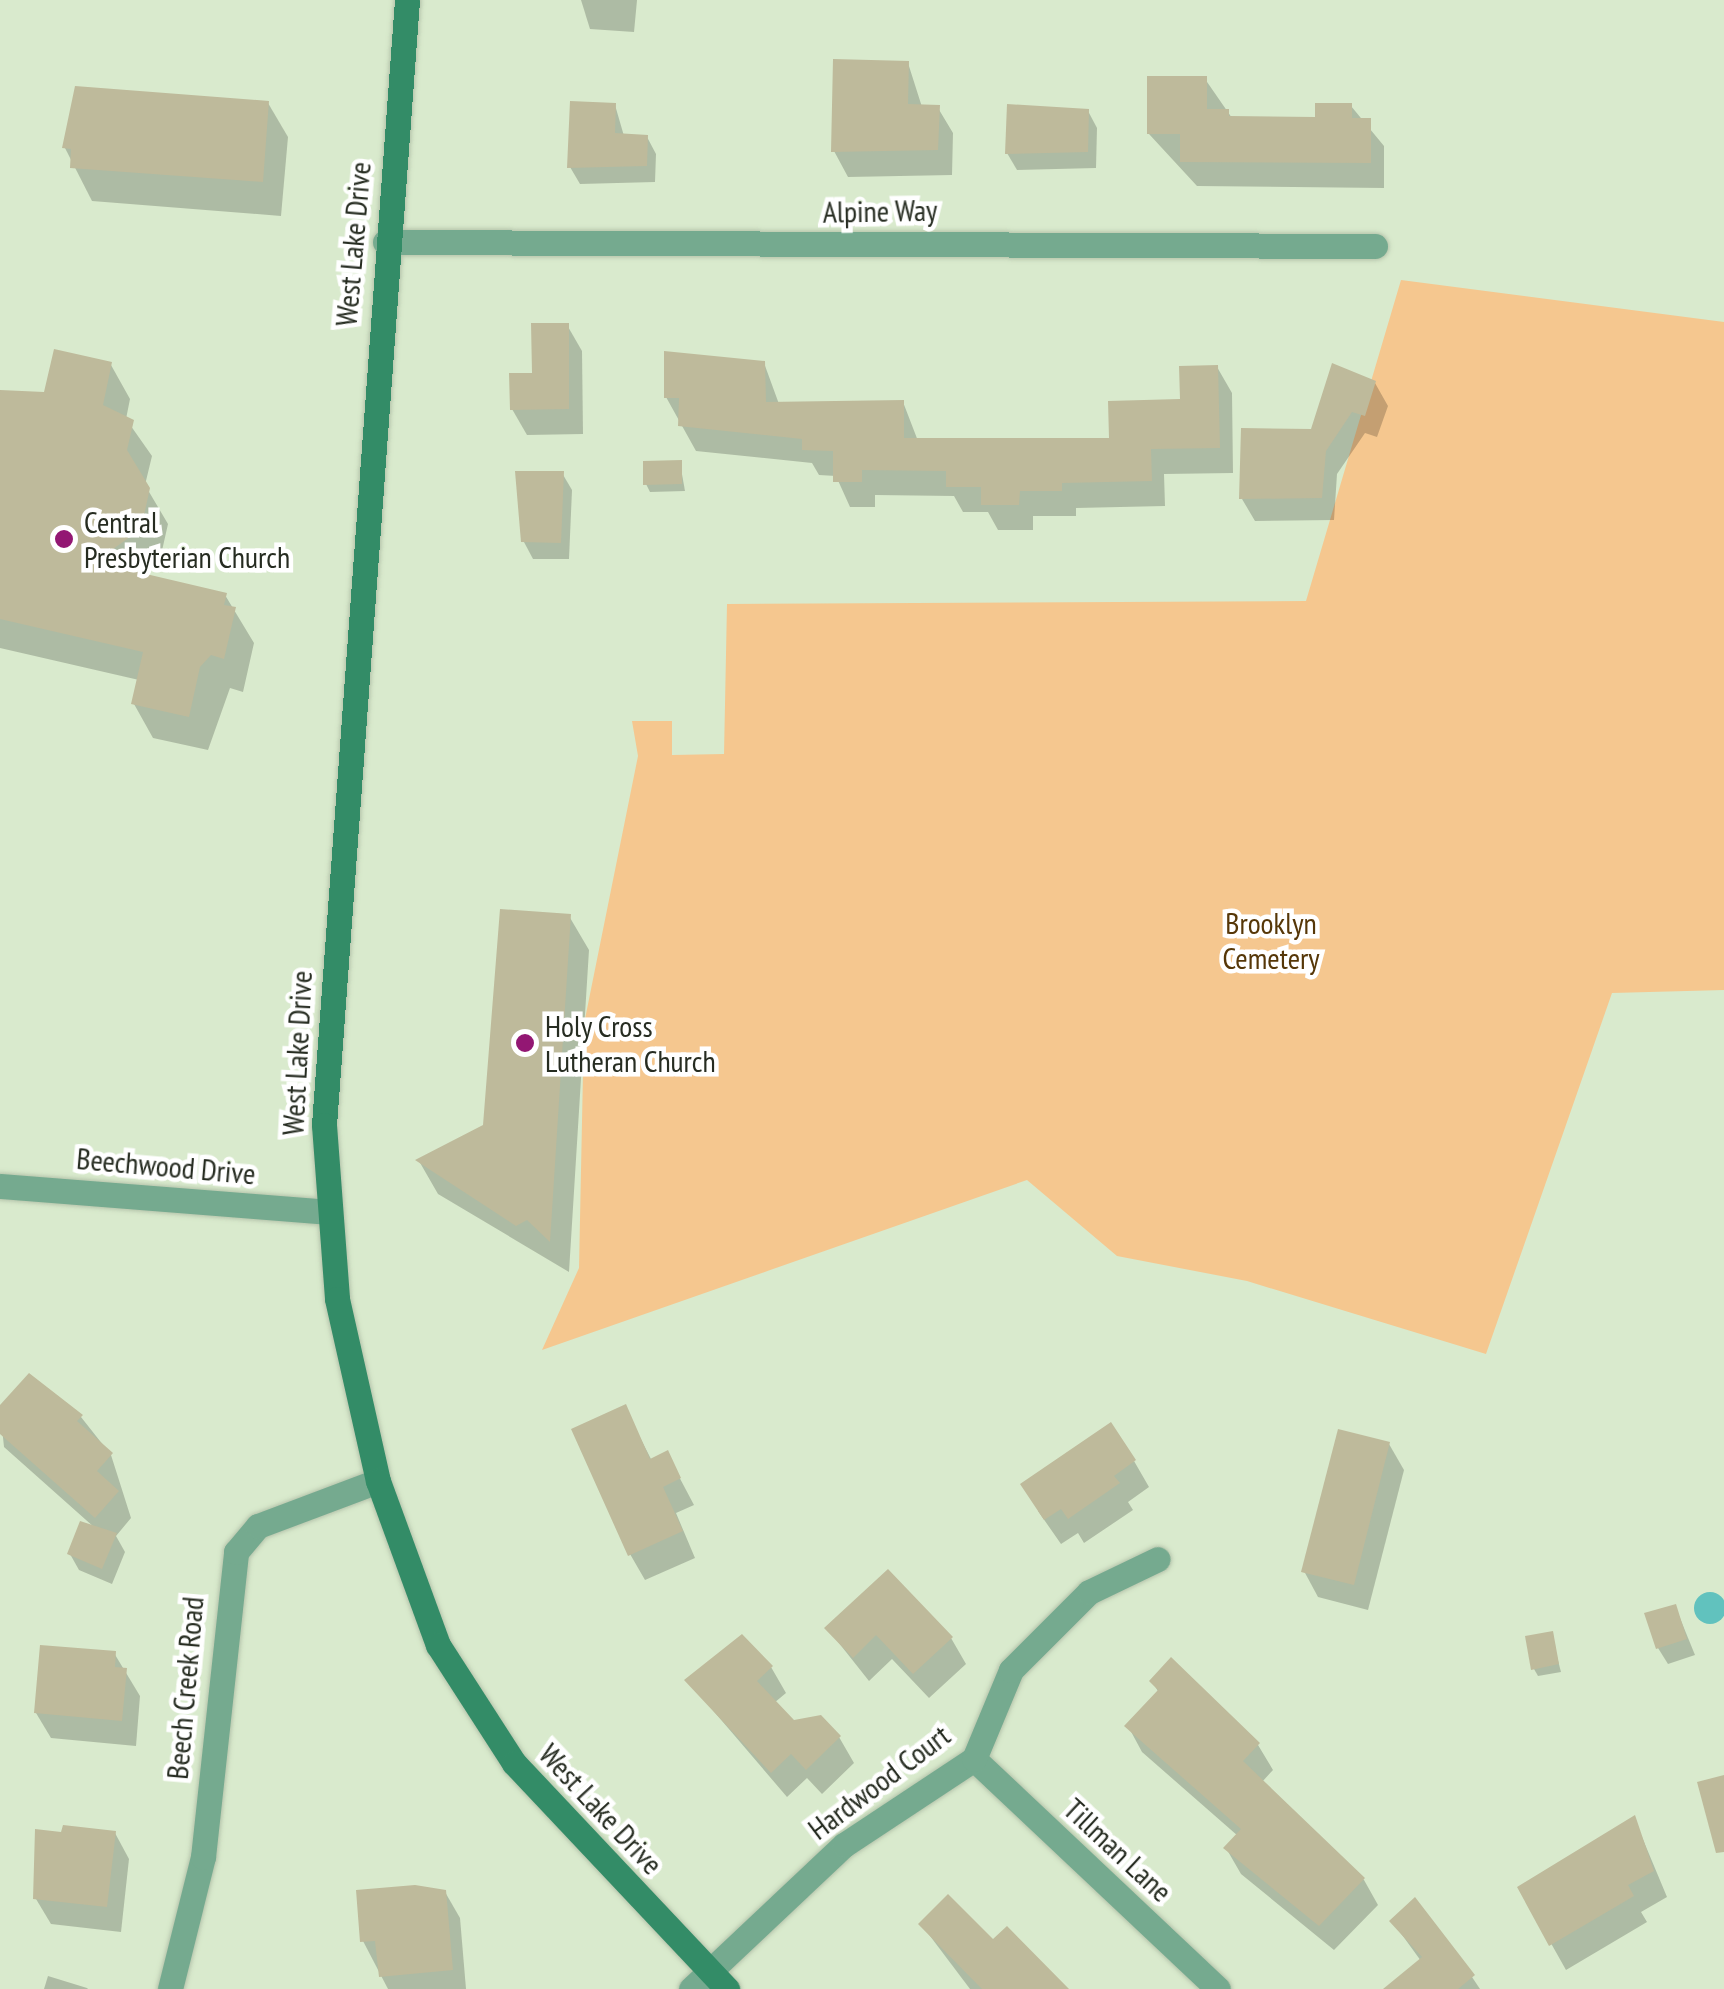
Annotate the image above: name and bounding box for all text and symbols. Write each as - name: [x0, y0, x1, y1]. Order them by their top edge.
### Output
- street label: West Lake Drive: [328, 160, 378, 328]
- street label: Alpine Way: [822, 192, 938, 230]
- place label: Central Presbyterian Church: [84, 504, 290, 574]
- marker: Central Presbyterian Church: [53, 528, 75, 550]
- park label: Brooklyn Cemetery: [1222, 905, 1320, 976]
- street label: West Lake Drive: [275, 970, 319, 1136]
- place label: Holy Cross Lutheran Church: [545, 1008, 716, 1078]
- marker: Holy Cross Lutheran Church: [514, 1032, 536, 1054]
- street label: Beechwood Drive: [75, 1140, 257, 1192]
- street label: Beech Creek Road: [159, 1595, 211, 1781]
- street label: Hardwood Court: [801, 1717, 957, 1847]
- street label: West Lake Drive: [532, 1736, 670, 1882]
- street label: Tillman Lane: [1057, 1791, 1179, 1909]

